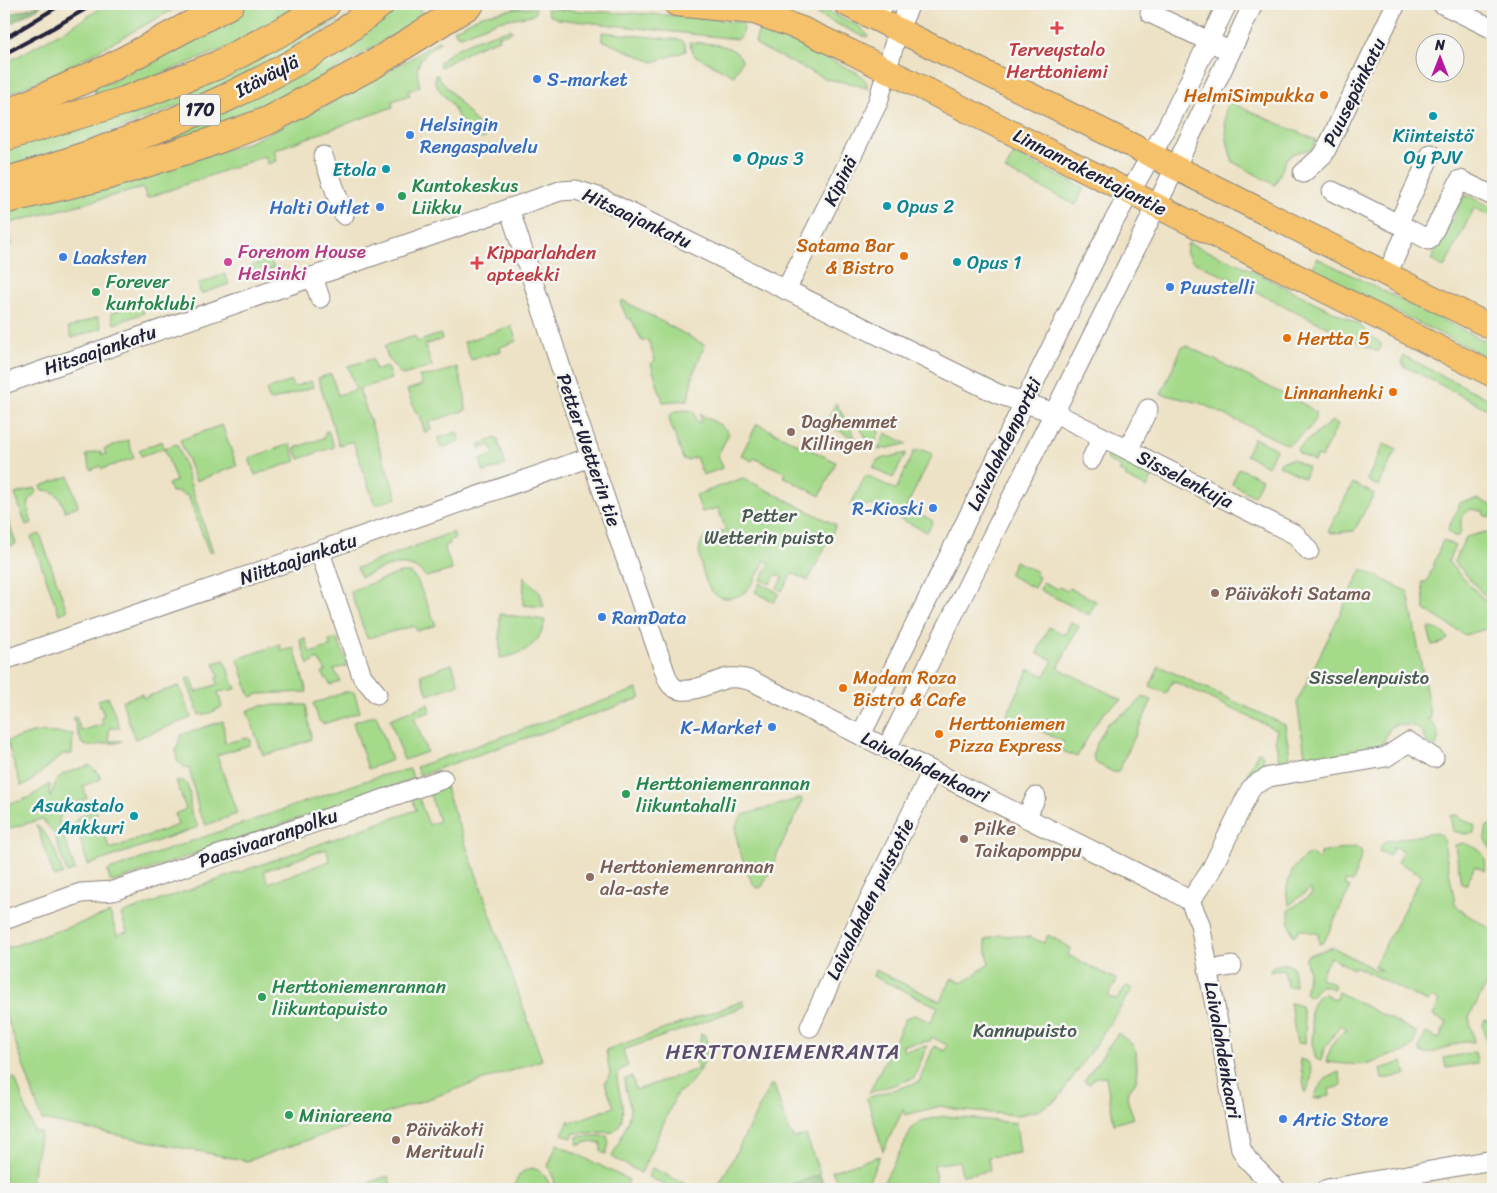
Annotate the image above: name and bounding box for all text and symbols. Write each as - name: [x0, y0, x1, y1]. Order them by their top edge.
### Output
- marker: Terveystalo Herttoniemi: [1050, 21, 1064, 35]
- street label: Puusepänkatu: [1313, 32, 1395, 152]
- north arrow: [1414, 32, 1464, 82]
- place label: Terveystalo Herttoniemi: [1006, 33, 1108, 88]
- text: N: [1434, 33, 1445, 58]
- street label: Itäväylä: [228, 45, 306, 107]
- place label: S-market: [547, 63, 628, 96]
- marker: S-market: [531, 73, 543, 85]
- place label: HelmiSimpukka: [1184, 79, 1314, 112]
- marker: HelmiSimpukka: [1318, 89, 1330, 101]
- road number: 170: [180, 94, 220, 126]
- place label: Helsingin Rengaspalvelu: [420, 108, 538, 163]
- marker: Kiinteistö Oy PJV: [1427, 110, 1439, 122]
- street label: Linnanrakentajantie: [1007, 119, 1173, 225]
- place label: Kiinteistö Oy PJV: [1393, 119, 1475, 174]
- marker: Helsingin Rengaspalvelu: [404, 129, 416, 141]
- place label: Opus 3: [747, 142, 804, 175]
- street label: Kipinä: [814, 149, 867, 212]
- marker: Opus 3: [731, 152, 743, 164]
- place label: Etola: [333, 153, 376, 186]
- marker: Etola: [380, 163, 392, 175]
- place label: Kuntokeskus Liikku: [412, 169, 518, 224]
- street label: Hitsaajankatu: [577, 178, 697, 258]
- marker: Kuntokeskus Liikku: [396, 190, 408, 202]
- place label: Opus 2: [897, 190, 954, 223]
- place label: Halti Outlet: [269, 191, 370, 224]
- marker: Opus 2: [881, 200, 893, 212]
- marker: Halti Outlet: [374, 201, 386, 213]
- place label: Satama Bar & Bistro: [796, 229, 895, 284]
- place label: Forenom House Helsinki: [238, 235, 366, 290]
- place label: Kipparlahden apteekki: [487, 236, 596, 291]
- place label: Laaksten: [73, 241, 147, 274]
- place label: Opus 1: [967, 246, 1021, 279]
- marker: Satama Bar & Bistro: [898, 250, 910, 262]
- marker: Laaksten: [57, 251, 69, 263]
- marker: Forenom House Helsinki: [222, 256, 234, 268]
- marker: Opus 1: [951, 256, 963, 268]
- marker: Kipparlahden apteekki: [471, 257, 483, 269]
- place label: Forever kuntoklubi: [106, 265, 196, 320]
- place label: Puustelli: [1180, 271, 1255, 304]
- marker: Puustelli: [1164, 281, 1176, 293]
- marker: Forever kuntoklubi: [90, 286, 102, 298]
- street label: Hitsaajankatu: [39, 315, 161, 385]
- place label: Hertta 5: [1297, 322, 1370, 355]
- marker: Hertta 5: [1281, 332, 1293, 344]
- street label: Petter Wetterin tie: [547, 369, 631, 532]
- street label: Laivalahdenportti: [957, 371, 1051, 516]
- place label: Linnanhenki: [1284, 376, 1384, 409]
- marker: Linnanhenki: [1387, 386, 1399, 398]
- place label: Daghemmet Killingen: [801, 405, 898, 460]
- marker: Daghemmet Killingen: [785, 426, 797, 438]
- street label: Sisselenkuja: [1131, 441, 1239, 518]
- place label: R-Kioski: [852, 492, 924, 525]
- park label: Petter Wetterin puisto: [704, 499, 834, 554]
- marker: R-Kioski: [927, 502, 939, 514]
- street label: Niittaajankatu: [235, 523, 361, 595]
- place label: Päiväkoti Satama: [1225, 577, 1371, 610]
- marker: Päiväkoti Satama: [1209, 587, 1221, 599]
- place label: RamData: [612, 601, 687, 634]
- marker: RamData: [596, 611, 608, 623]
- place label: Madam Roza Bistro & Cafe: [853, 661, 966, 716]
- park label: Sisselenpuisto: [1309, 661, 1429, 694]
- marker: Madam Roza Bistro & Cafe: [837, 682, 849, 694]
- place label: Herttoniemen Pizza Express: [949, 707, 1065, 762]
- place label: K-Market: [681, 711, 763, 744]
- marker: K-Market: [766, 721, 778, 733]
- street label: Laivalahdenkaari: [855, 722, 995, 813]
- marker: Herttoniemen Pizza Express: [933, 728, 945, 740]
- place label: Herttoniemenrannan liikuntahalli: [636, 767, 810, 822]
- marker: Herttoniemenrannan liikuntahalli: [620, 788, 632, 800]
- place label: Asukastalo Ankkuri: [31, 789, 125, 844]
- street label: Paasivaaranpolku: [194, 799, 342, 877]
- marker: Asukastalo Ankkuri: [128, 810, 140, 822]
- street label: Laivalahden puistotie: [816, 812, 924, 986]
- place label: Pilke Taikapomppu: [974, 812, 1082, 867]
- marker: Pilke Taikapomppu: [958, 833, 970, 845]
- place label: Herttoniemenrannan ala-aste: [600, 850, 774, 905]
- marker: Herttoniemenrannan ala-aste: [584, 871, 596, 883]
- place label: Herttoniemenrannan liikuntapuisto: [272, 970, 446, 1025]
- street label: Laivalahdenkaari: [1195, 979, 1251, 1122]
- marker: Herttoniemenrannan liikuntapuisto: [256, 991, 268, 1003]
- park label: Kannupuisto: [973, 1014, 1077, 1047]
- district label: HERTTONIEMENRANTA: [665, 1033, 901, 1071]
- place label: Miniareena: [299, 1099, 392, 1132]
- place label: Artic Store: [1292, 1103, 1388, 1136]
- marker: Miniareena: [283, 1109, 295, 1121]
- place label: Päiväkoti Merituuli: [406, 1113, 484, 1168]
- marker: Artic Store: [1277, 1113, 1289, 1125]
- marker: Päiväkoti Merituuli: [390, 1134, 402, 1146]

